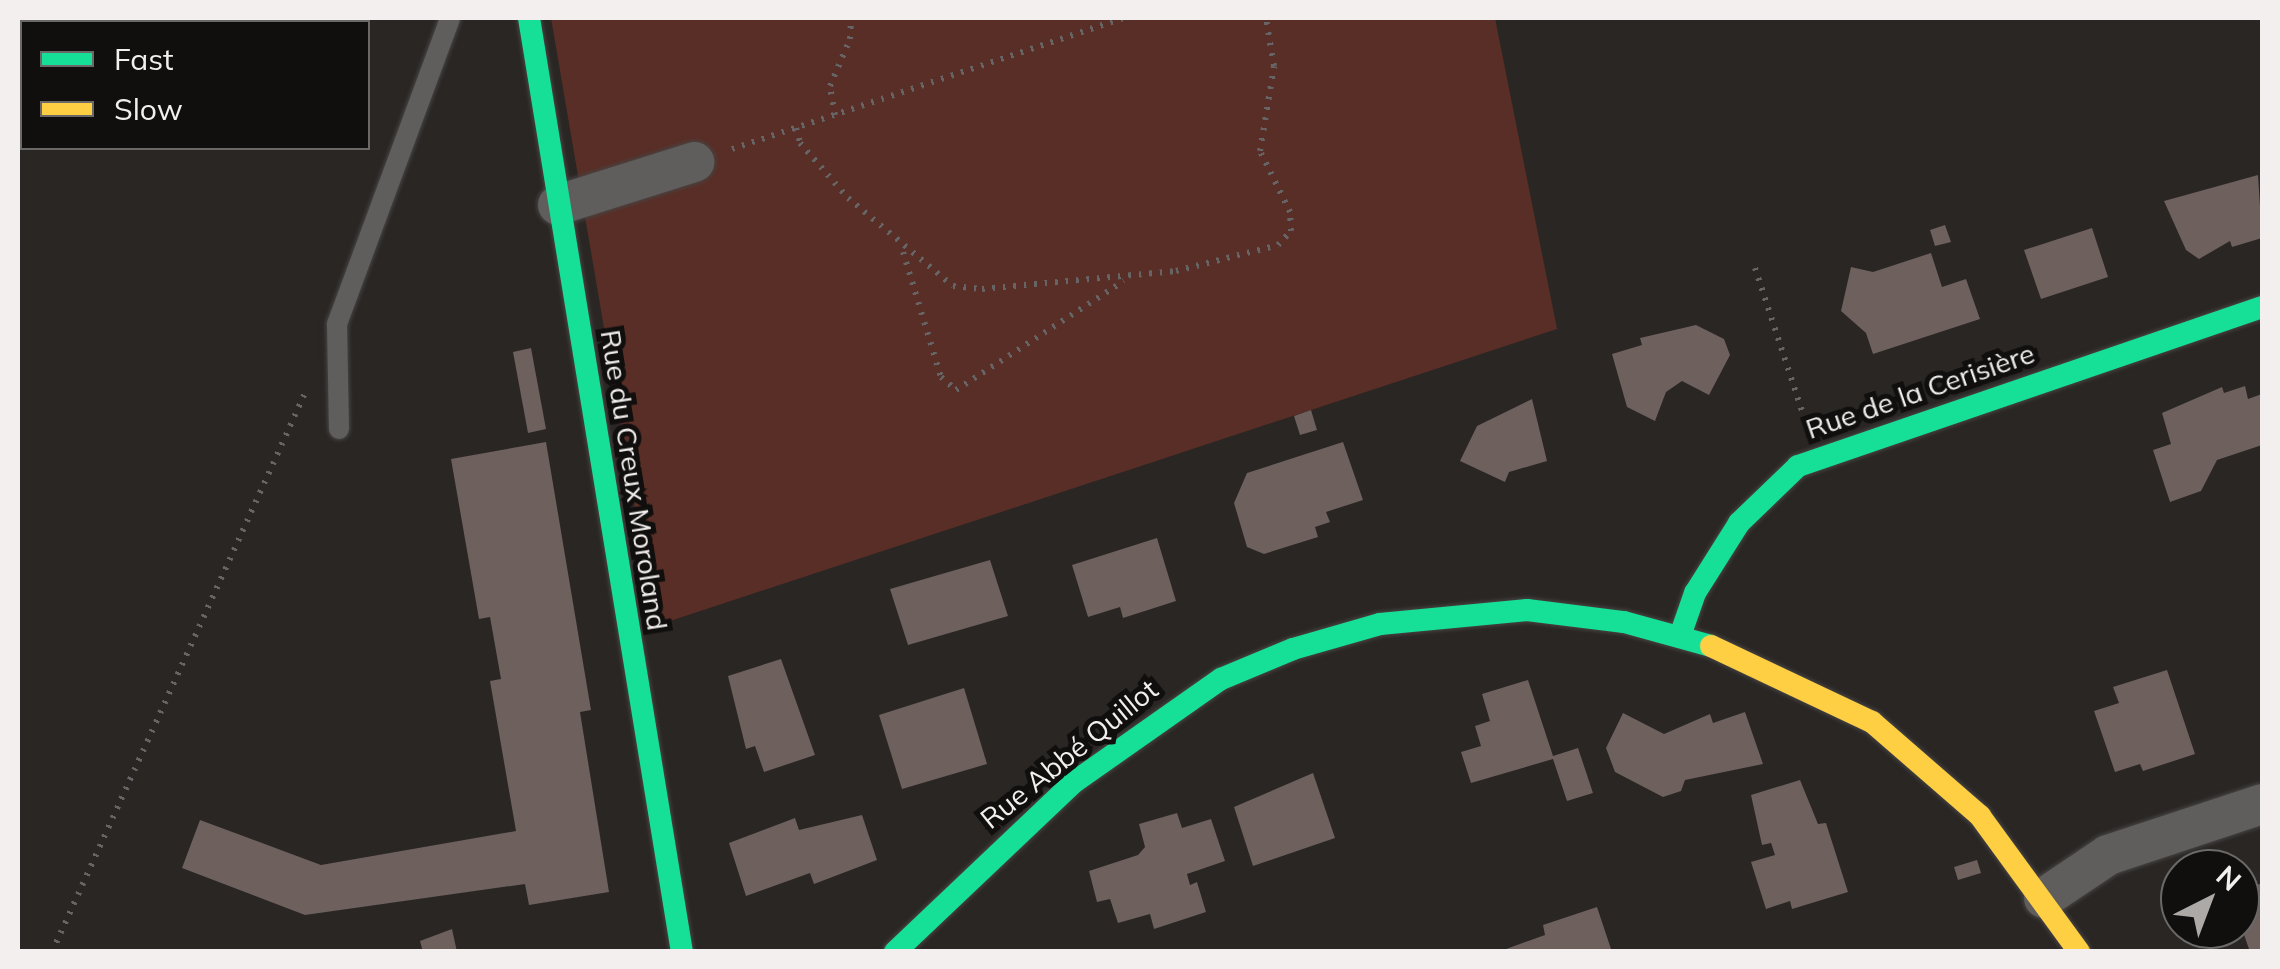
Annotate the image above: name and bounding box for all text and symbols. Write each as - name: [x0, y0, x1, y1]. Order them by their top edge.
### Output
- legend: [20, 20, 370, 150]
- text: Fast: [114, 40, 174, 78]
- text: Slow: [114, 90, 183, 128]
- street label: Rue du Creux Moroland: [594, 327, 674, 633]
- street label: Rue de la Cerisière: [1801, 336, 2039, 446]
- street label: Rue Abbé Quillot: [974, 672, 1164, 836]
- north arrow: [2160, 849, 2260, 949]
- text: N: [2209, 858, 2249, 898]

